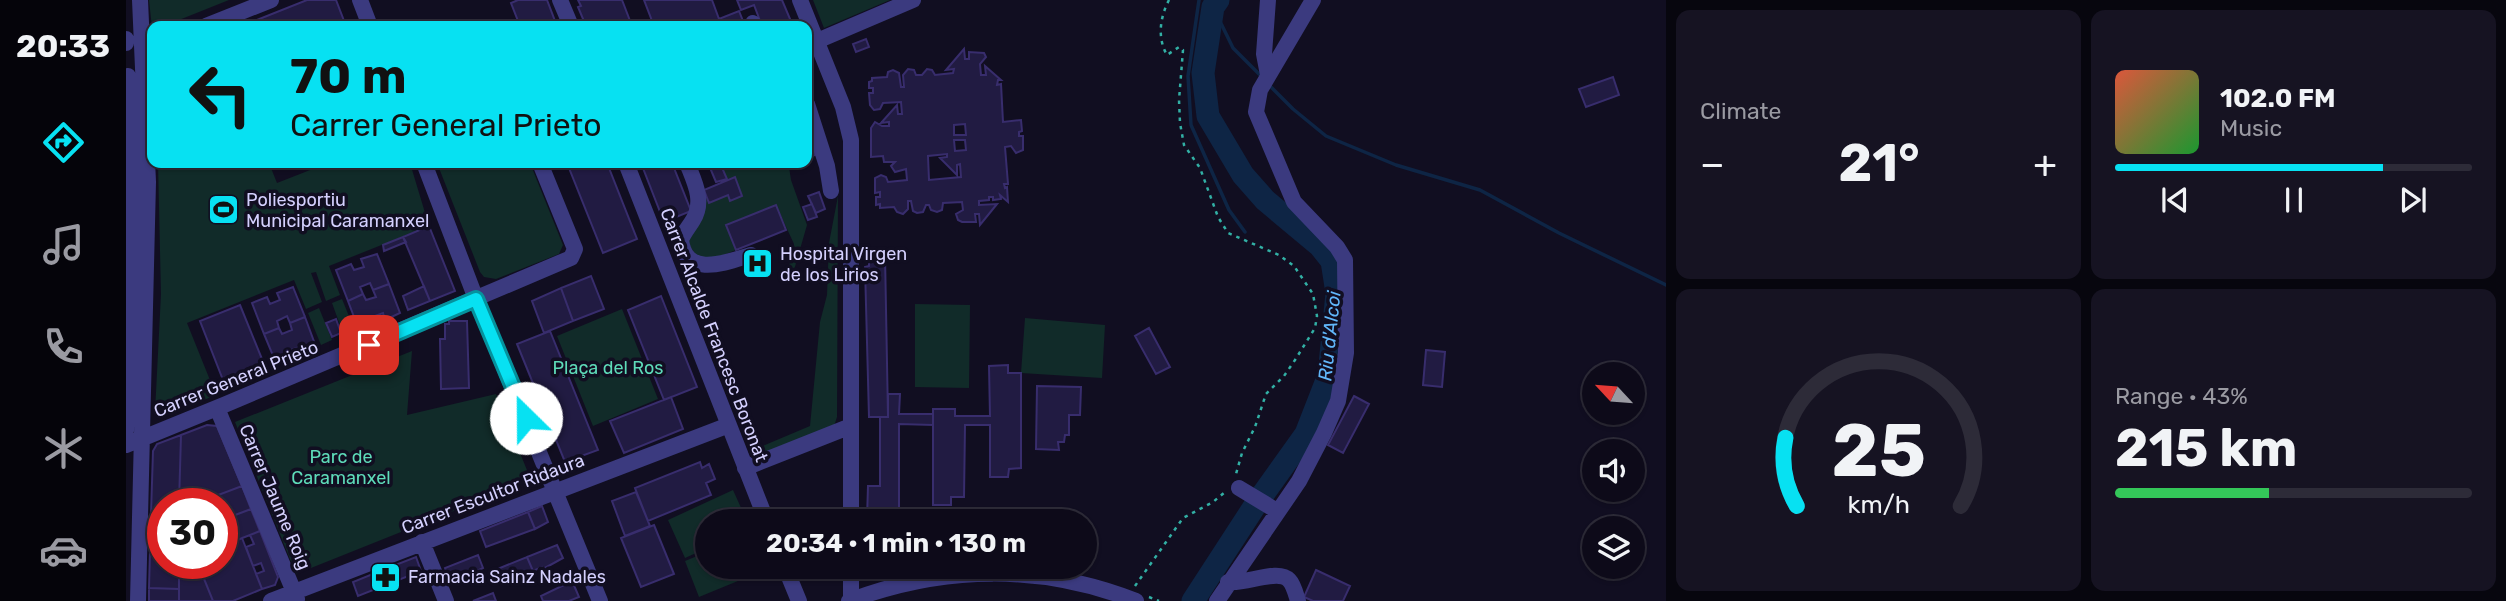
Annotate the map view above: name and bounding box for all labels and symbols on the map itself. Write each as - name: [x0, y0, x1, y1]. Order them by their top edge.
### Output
- place label: Poliesportiu Municipal Caramanxel: [246, 189, 429, 232]
- sports icon: Poliesportiu Municipal Caramanxel: [206, 193, 240, 227]
- street label: Carrer Alcalde Francesc Boronat: [655, 205, 773, 465]
- place label: Hospital Virgen de los Lirios: [780, 243, 907, 286]
- hospital icon: Hospital Virgen de los Lirios: [740, 247, 774, 281]
- water label: Riu d'Alcoi: [1313, 289, 1346, 382]
- pin: [339, 315, 399, 375]
- street label: Carrer General Prieto: [151, 336, 321, 422]
- park label: Plaça del Ros: [553, 357, 663, 379]
- north arrow: [1582, 362, 1645, 425]
- position arrow: [489, 381, 563, 455]
- street label: Carrer Jaume Roig: [234, 421, 316, 573]
- park label: Parc de Caramanxel: [291, 446, 391, 489]
- street label: Carrer Escultor Ridaura: [398, 449, 588, 539]
- speed limit sign: 30: [147, 488, 238, 579]
- pharmacy icon: Farmacia Sainz Nadales: [368, 560, 402, 594]
- place label: Farmacia Sainz Nadales: [408, 566, 606, 588]

